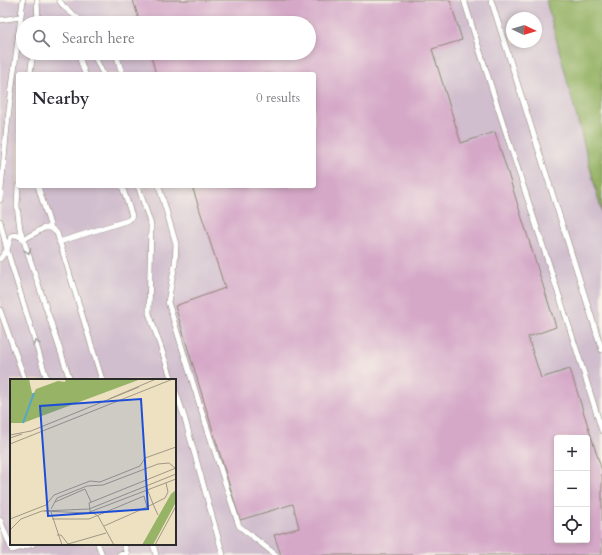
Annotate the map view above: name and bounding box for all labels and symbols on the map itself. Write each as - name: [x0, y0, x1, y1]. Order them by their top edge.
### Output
- north arrow: [506, 12, 542, 48]
- one-way arrow: [23, 248, 31, 255]
- one-way arrow: [32, 339, 41, 346]
- inset map: [10, 379, 176, 545]

